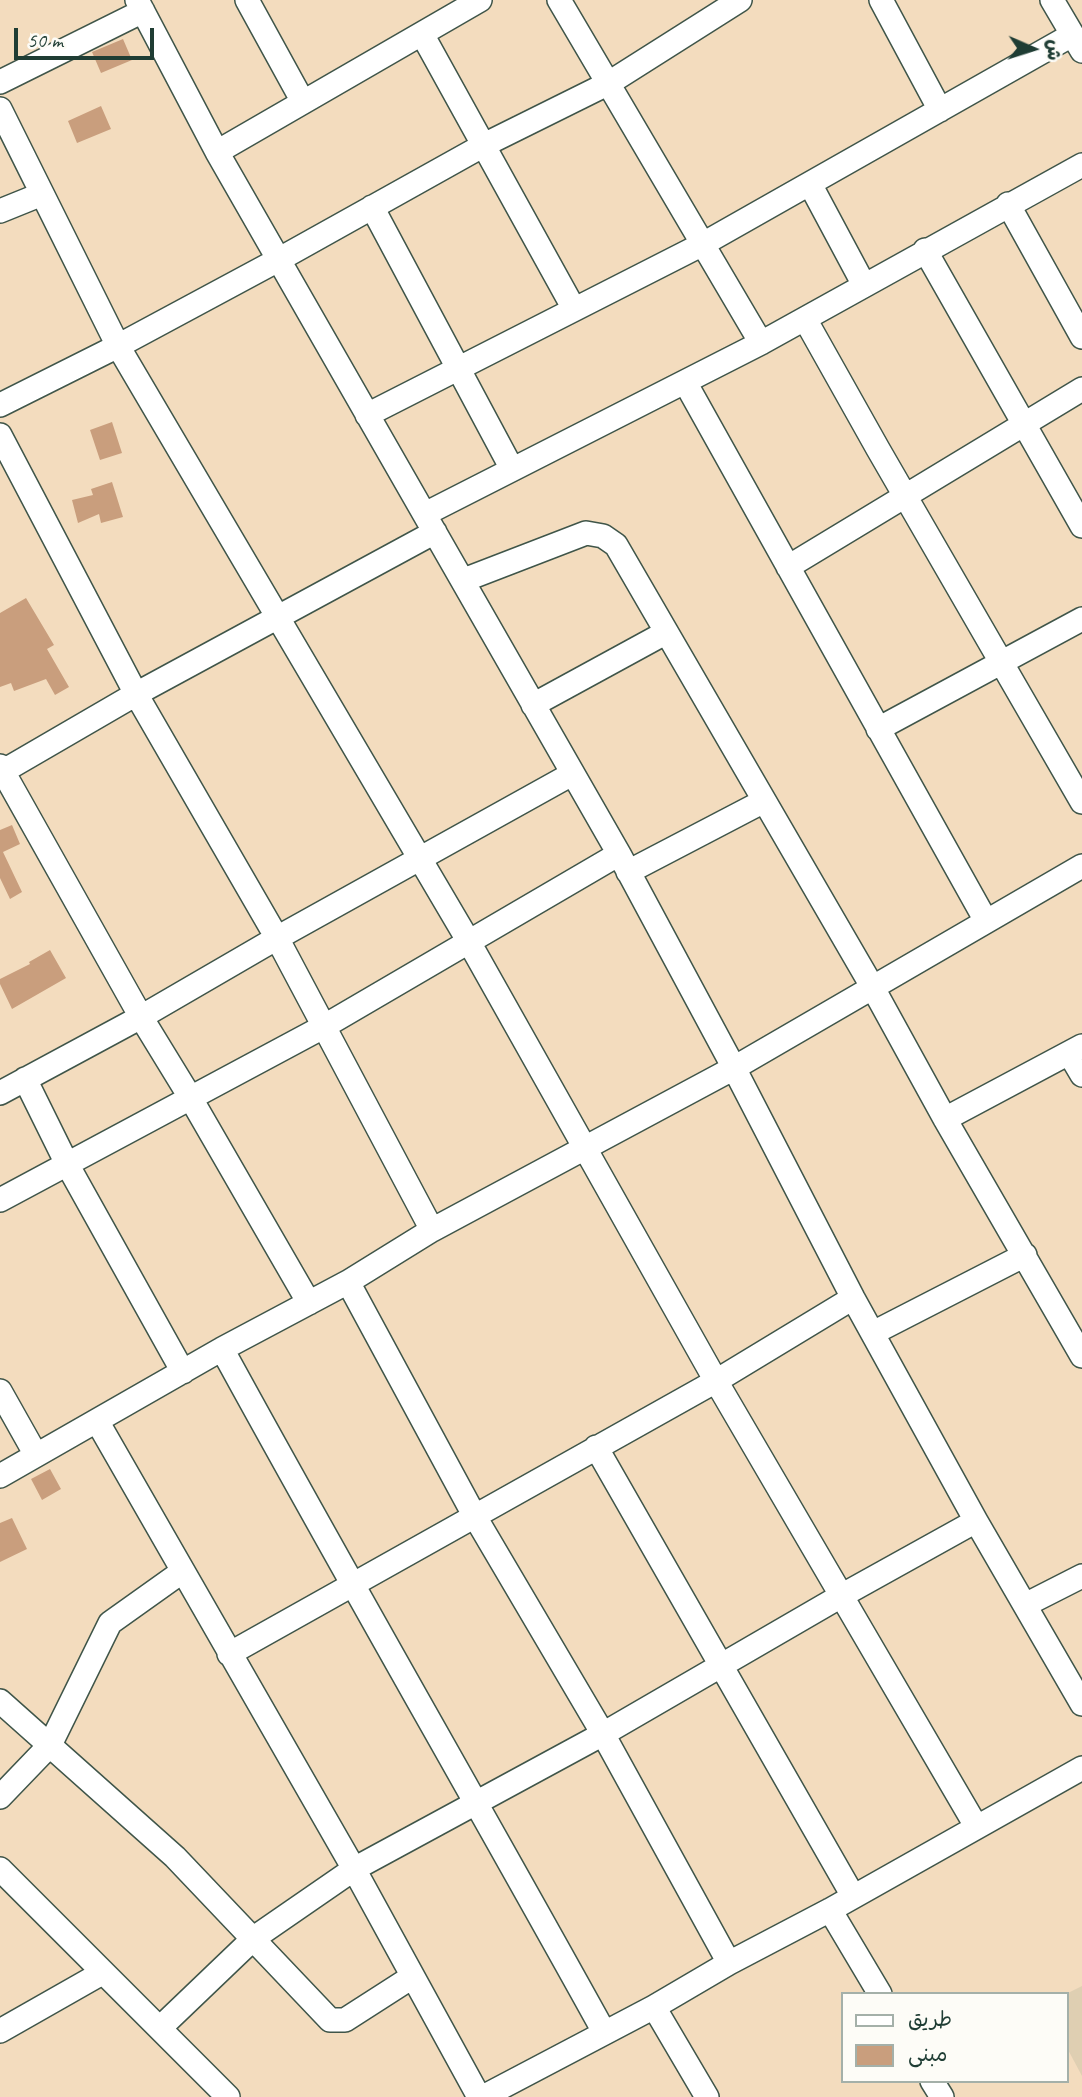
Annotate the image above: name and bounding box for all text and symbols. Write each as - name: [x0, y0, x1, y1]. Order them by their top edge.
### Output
- scale bar: [18, 14, 158, 58]
- north arrow: [998, 14, 1068, 84]
- text: 50 m: [27, 27, 63, 53]
- text: ش: [1041, 39, 1067, 61]
- legend: [841, 1992, 1068, 2083]
- text: طريق: [908, 2006, 952, 2032]
- text: مبنى: [908, 2041, 947, 2067]

